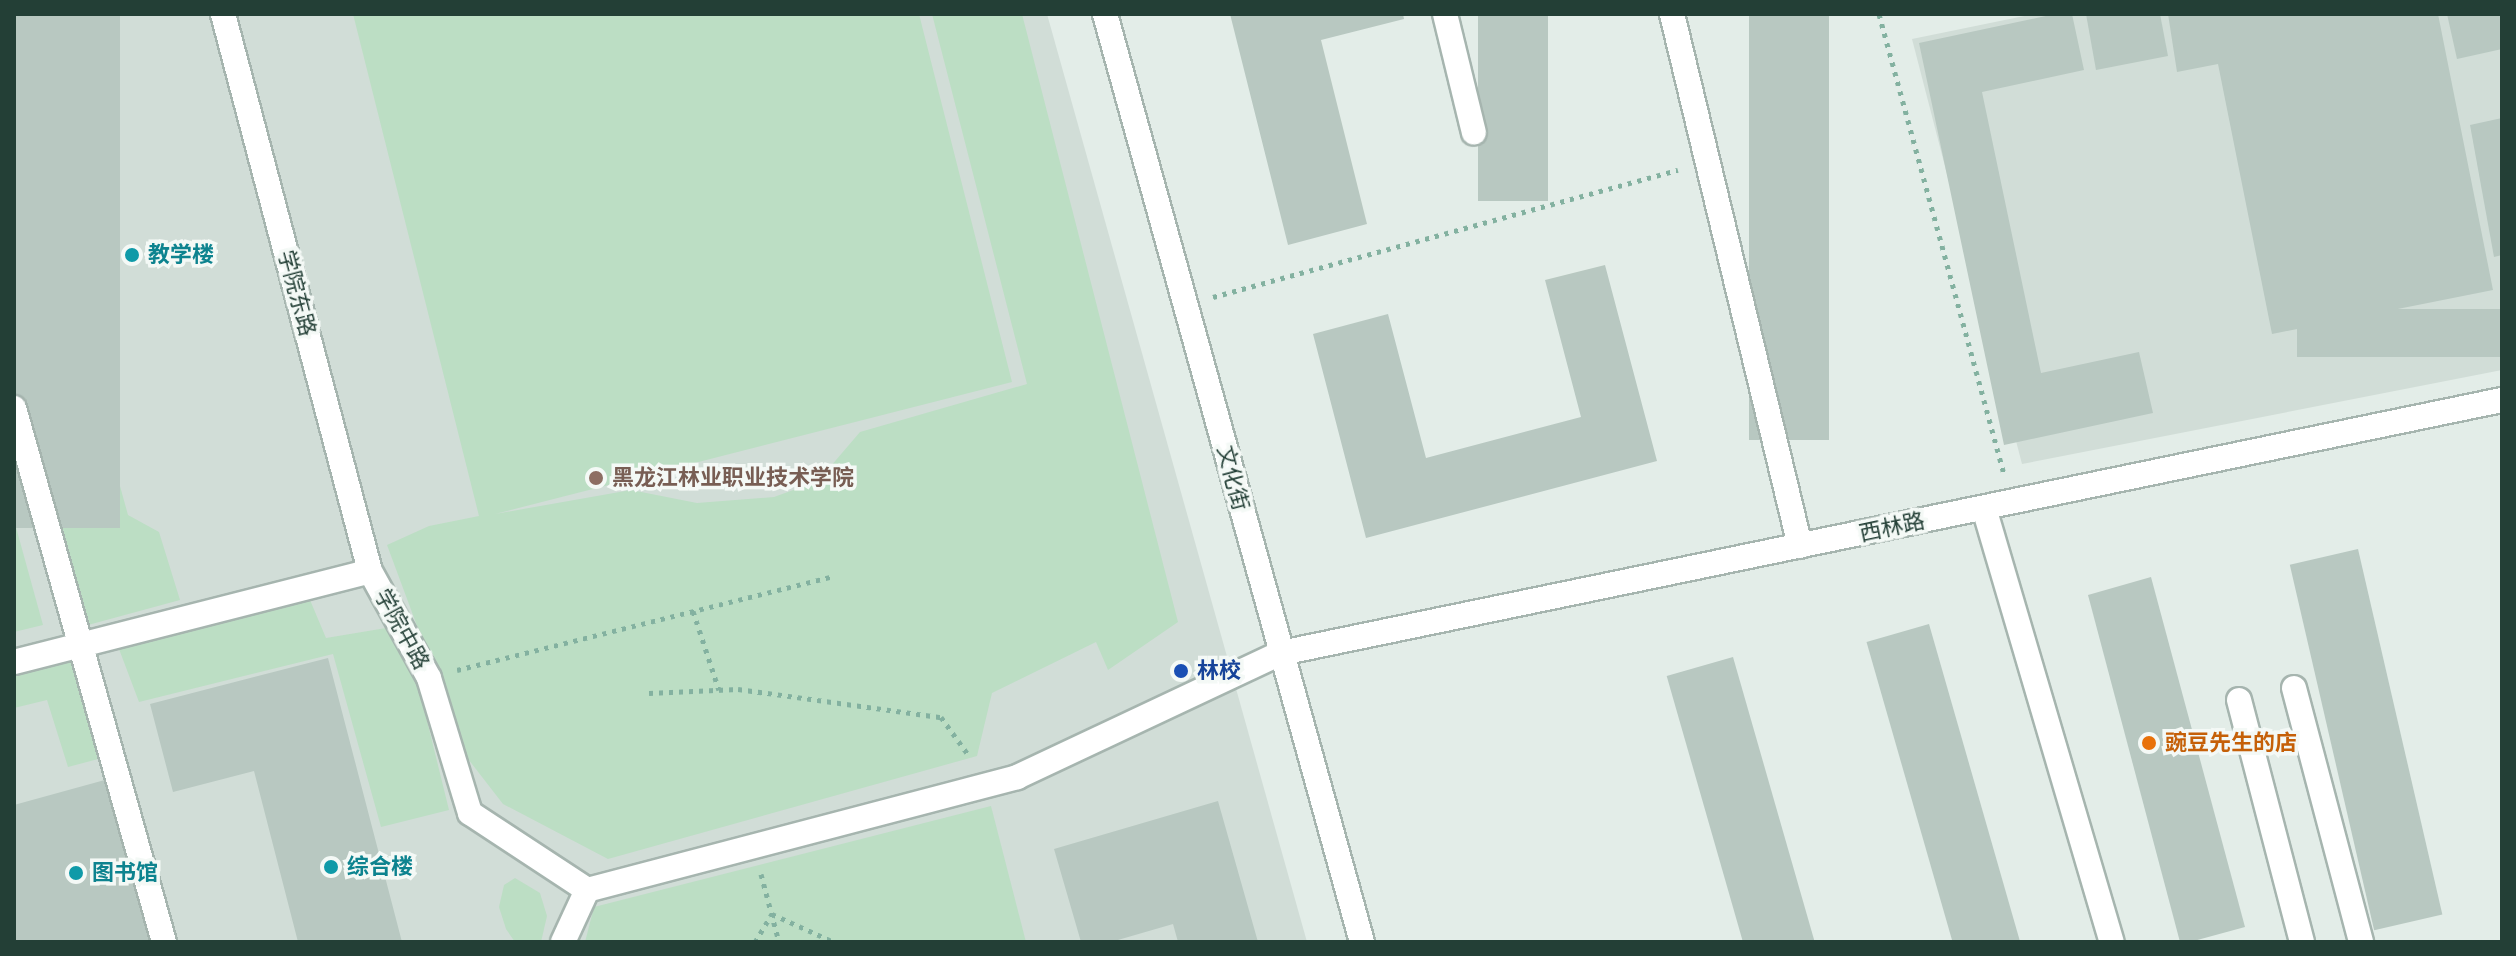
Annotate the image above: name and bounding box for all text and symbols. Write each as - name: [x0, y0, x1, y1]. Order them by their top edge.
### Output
- place label: 教学楼: [148, 242, 214, 268]
- marker: 教学楼: [123, 246, 141, 264]
- street label: 学院东路: [273, 247, 321, 339]
- street label: 文化街: [1212, 443, 1254, 513]
- place label: 黑龙江林业职业技术学院: [612, 465, 854, 491]
- marker: 黑龙江林业职业技术学院: [587, 469, 605, 487]
- street label: 西林路: [1857, 507, 1927, 547]
- street label: 学院中路: [369, 584, 435, 674]
- place label: 林校: [1197, 658, 1241, 684]
- marker: 林校: [1172, 662, 1190, 680]
- place label: 豌豆先生的店: [2165, 730, 2297, 756]
- marker: 豌豆先生的店: [2140, 734, 2158, 752]
- place label: 综合楼: [347, 854, 413, 880]
- marker: 综合楼: [322, 858, 340, 876]
- place label: 图书馆: [92, 860, 158, 886]
- marker: 图书馆: [67, 864, 85, 882]

